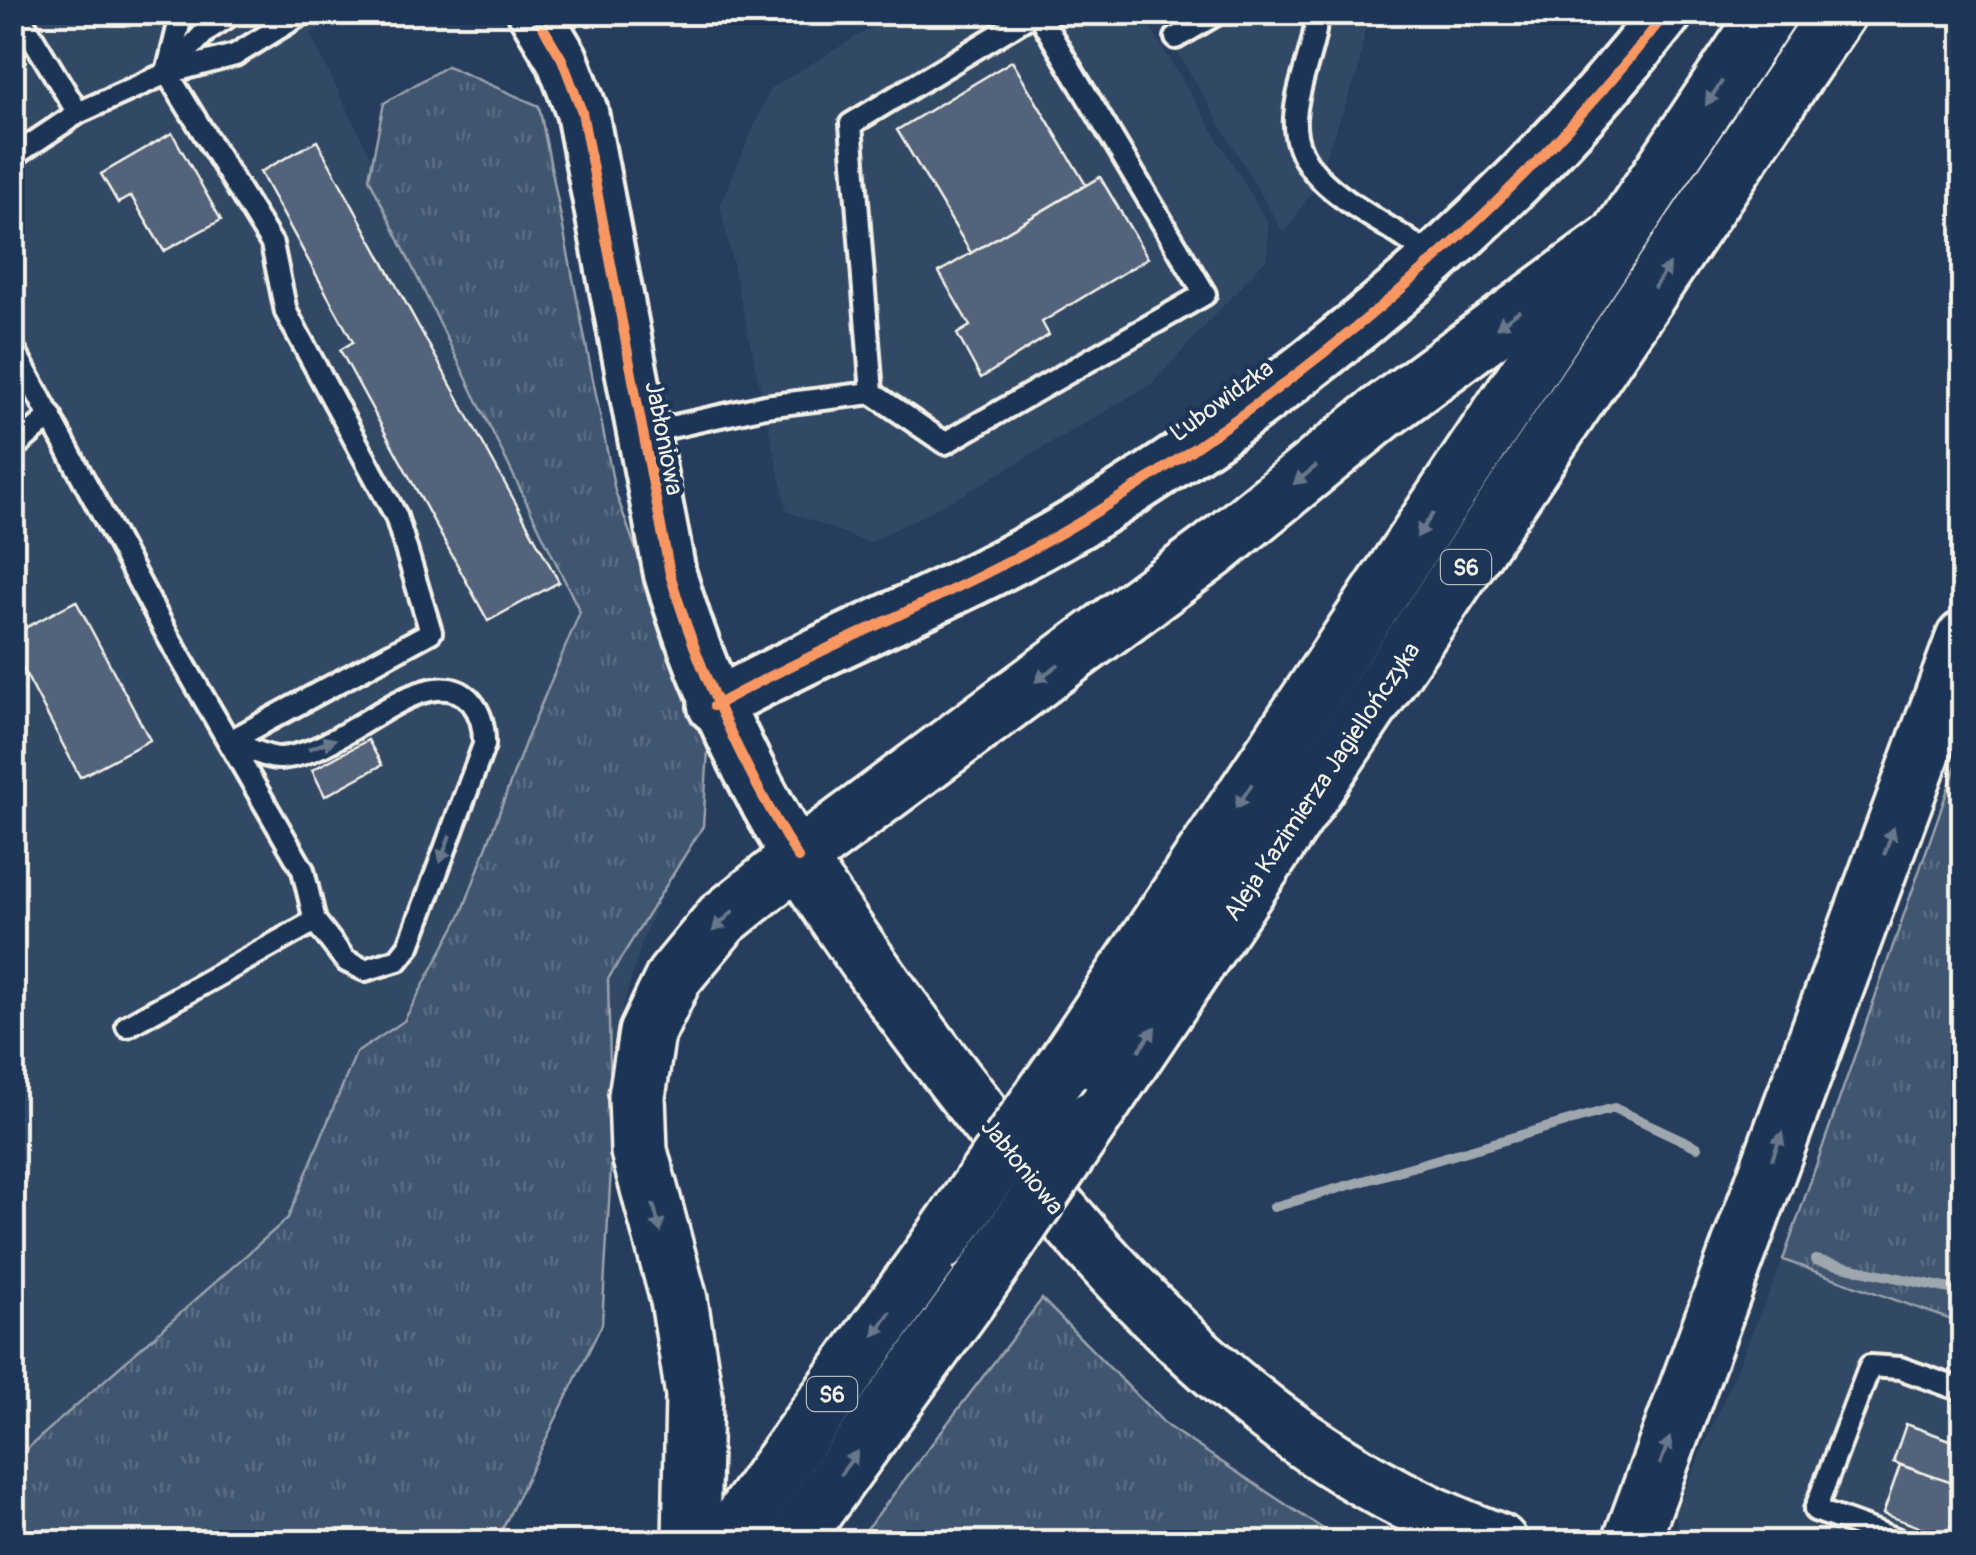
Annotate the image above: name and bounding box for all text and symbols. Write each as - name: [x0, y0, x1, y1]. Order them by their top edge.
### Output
- one-way arrow: [1706, 80, 1724, 107]
- one-way arrow: [1652, 263, 1670, 290]
- one-way arrow: [1495, 309, 1521, 329]
- street label: Lubowidzka: [1164, 353, 1280, 449]
- street label: Jabłoniowa: [637, 379, 690, 498]
- one-way arrow: [1293, 464, 1318, 485]
- one-way arrow: [1416, 512, 1435, 539]
- road number: S6: [1441, 550, 1491, 584]
- street label: Aleja Kazimierza Jagiellończyka: [1217, 636, 1427, 927]
- one-way arrow: [1034, 662, 1060, 682]
- one-way arrow: [307, 736, 337, 751]
- one-way arrow: [1236, 782, 1254, 809]
- one-way arrow: [1882, 826, 1897, 856]
- one-way arrow: [437, 834, 452, 864]
- one-way arrow: [712, 908, 735, 932]
- one-way arrow: [1137, 1025, 1156, 1052]
- street label: Jabłoniowa: [973, 1112, 1070, 1222]
- one-way arrow: [1770, 1131, 1785, 1161]
- one-way arrow: [649, 1203, 665, 1234]
- one-way arrow: [873, 1310, 892, 1337]
- road number: S6: [807, 1377, 857, 1411]
- one-way arrow: [1658, 1436, 1673, 1466]
- one-way arrow: [839, 1450, 859, 1477]

